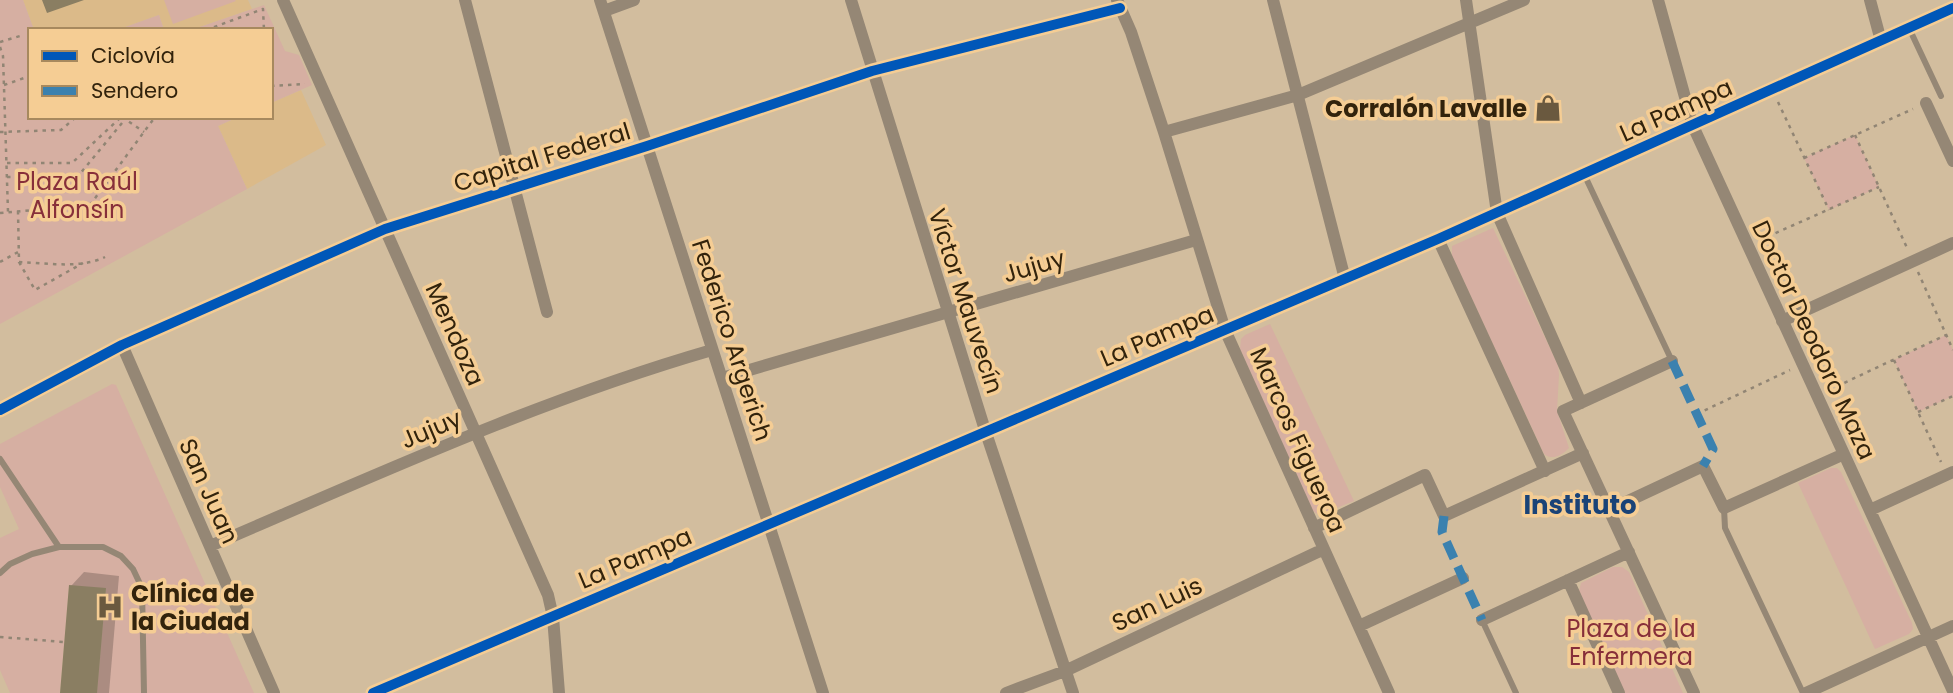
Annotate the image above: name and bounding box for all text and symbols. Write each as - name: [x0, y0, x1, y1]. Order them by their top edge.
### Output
- legend: [28, 28, 273, 119]
- text: Ciclovía: [91, 41, 175, 70]
- street label: La Pampa: [1614, 70, 1738, 150]
- text: Sendero: [91, 76, 178, 105]
- place label: Corralón Lavalle: [1325, 92, 1527, 125]
- shop icon: Corralón Lavalle: [1533, 93, 1563, 123]
- street label: Capital Federal: [450, 114, 634, 200]
- park label: Plaza Raúl Alfonsín: [16, 165, 138, 226]
- street label: Víctor Mauvecín: [921, 204, 1011, 398]
- street label: Doctor Deodoro Maza: [1744, 215, 1884, 465]
- street label: Federico Argerich: [684, 235, 780, 445]
- street label: Jujuy: [999, 241, 1069, 291]
- street label: Mendoza: [418, 277, 492, 391]
- street label: La Pampa: [1095, 297, 1219, 375]
- street label: Marcos Figueroa: [1242, 342, 1354, 538]
- street label: Jujuy: [396, 401, 467, 456]
- street label: San Juan: [171, 433, 247, 549]
- district label: Instituto: [1523, 487, 1637, 523]
- street label: La Pampa: [573, 519, 697, 597]
- street label: San Luis: [1106, 569, 1208, 639]
- place label: Clínica de la Ciudad: [131, 577, 255, 638]
- hospital icon: Clínica de la Ciudad: [95, 592, 125, 622]
- park label: Plaza de la Enfermera: [1566, 612, 1696, 673]

